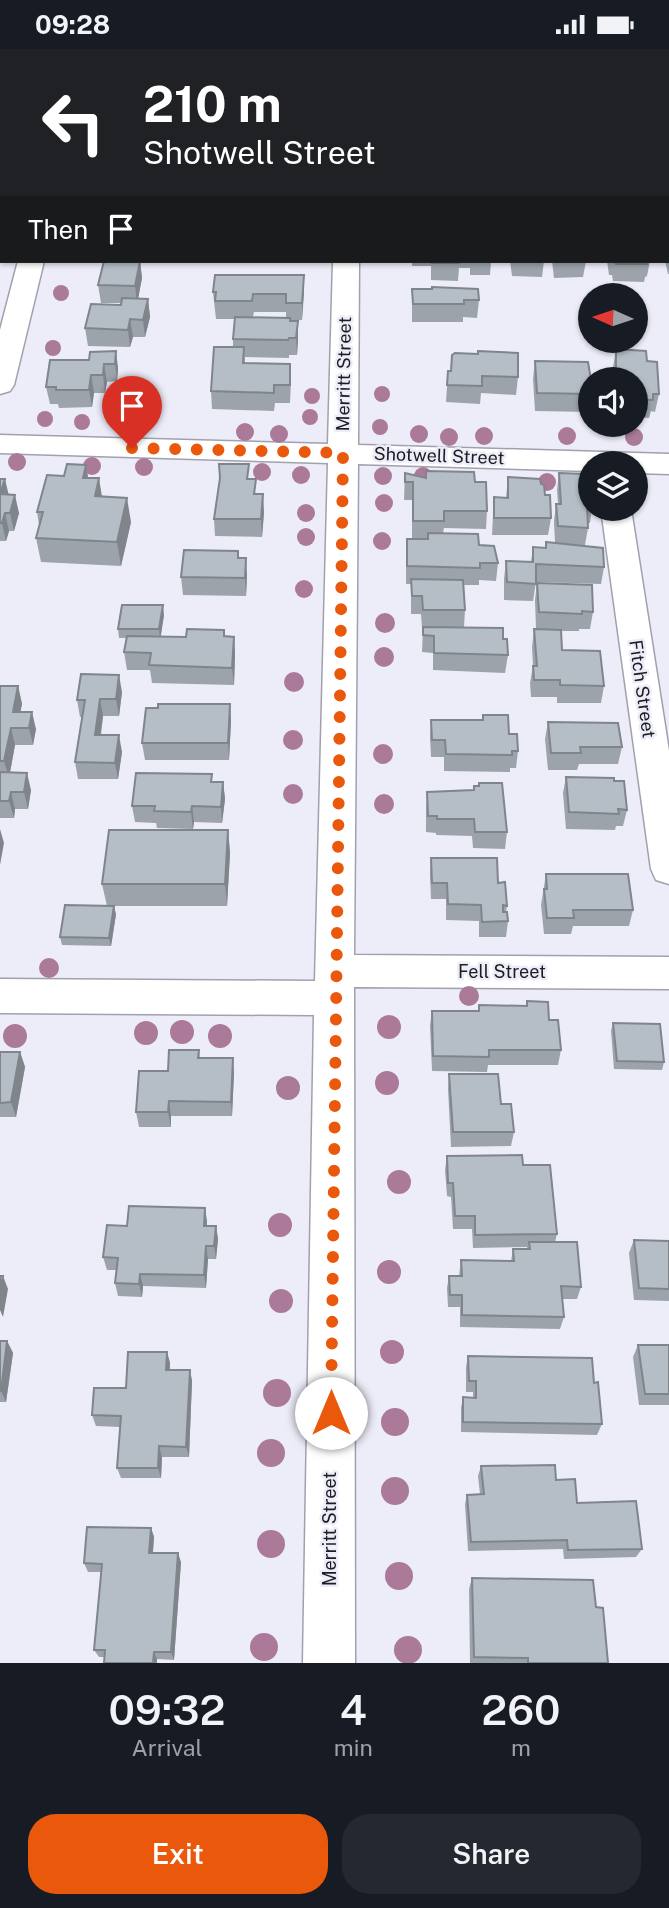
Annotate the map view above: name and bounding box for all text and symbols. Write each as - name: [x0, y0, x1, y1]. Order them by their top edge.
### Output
- text: 09:28: [35, 9, 110, 40]
- text: 210 m: [143, 75, 282, 133]
- icon: left: [28, 77, 119, 168]
- text: Shotwell Street: [143, 134, 376, 171]
- icon: arrive: [102, 210, 140, 248]
- text: Then: [28, 214, 88, 245]
- north arrow: [578, 283, 648, 353]
- map controls: [578, 283, 648, 521]
- street label: Merritt Street: [332, 317, 355, 431]
- button: sound: [578, 367, 648, 437]
- pin: [102, 376, 162, 448]
- icon: arrive: [113, 387, 151, 425]
- street label: Shotwell Street: [373, 443, 505, 468]
- button: layers: [578, 451, 648, 521]
- street label: Fitch Street: [625, 638, 660, 739]
- street label: Fell Street: [458, 961, 546, 982]
- position arrow: [294, 1376, 368, 1450]
- street label: Merritt Street: [319, 1472, 340, 1586]
- text: 09:32: [108, 1685, 225, 1734]
- text: 4: [340, 1685, 367, 1734]
- text: 260: [481, 1685, 561, 1734]
- text: Arrival: [131, 1734, 202, 1761]
- text: min: [334, 1734, 373, 1761]
- text: m: [511, 1734, 531, 1761]
- button: Exit: [28, 1814, 328, 1894]
- button: Share: [342, 1814, 641, 1894]

